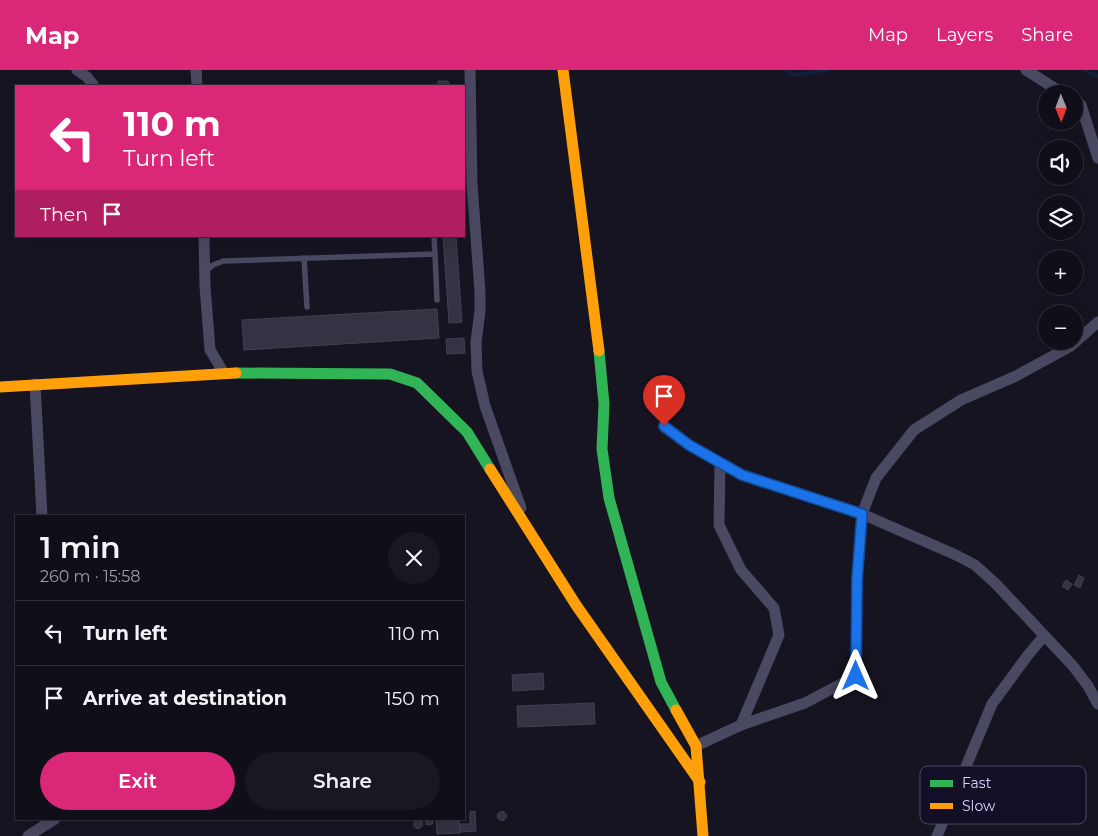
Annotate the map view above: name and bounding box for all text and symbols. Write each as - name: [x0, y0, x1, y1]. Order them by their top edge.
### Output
- text: Map: [25, 21, 79, 50]
- text: Map: [868, 24, 908, 46]
- text: Layers: [936, 24, 993, 46]
- text: Share: [1021, 24, 1073, 46]
- north arrow: [1038, 85, 1082, 130]
- map controls: [1038, 85, 1083, 350]
- text: 110 m: [123, 102, 221, 145]
- icon: left: [40, 105, 105, 170]
- button: sound: [1038, 140, 1083, 185]
- text: Turn left: [123, 145, 215, 172]
- button: layers: [1038, 195, 1083, 240]
- icon: arrive: [98, 200, 126, 228]
- text: Then: [40, 203, 88, 226]
- button: +: [1038, 250, 1083, 295]
- button: −: [1038, 305, 1083, 350]
- pin: [643, 375, 685, 426]
- icon: arrive: [650, 382, 678, 410]
- text: 1 min: [40, 529, 121, 566]
- button: close: [388, 532, 440, 584]
- text: 260 m · 15:58: [40, 567, 140, 586]
- icon: left: [40, 619, 68, 647]
- text: Turn left: [83, 622, 168, 645]
- text: 110 m: [389, 622, 440, 645]
- position arrow: [829, 649, 881, 701]
- icon: arrive: [40, 684, 68, 712]
- text: Arrive at destination: [83, 687, 287, 710]
- text: 150 m: [385, 687, 440, 710]
- button: Exit: [40, 752, 235, 810]
- button: Share: [245, 752, 440, 810]
- legend: [920, 766, 1086, 824]
- text: Fast: [962, 774, 992, 792]
- text: Slow: [962, 797, 996, 815]

